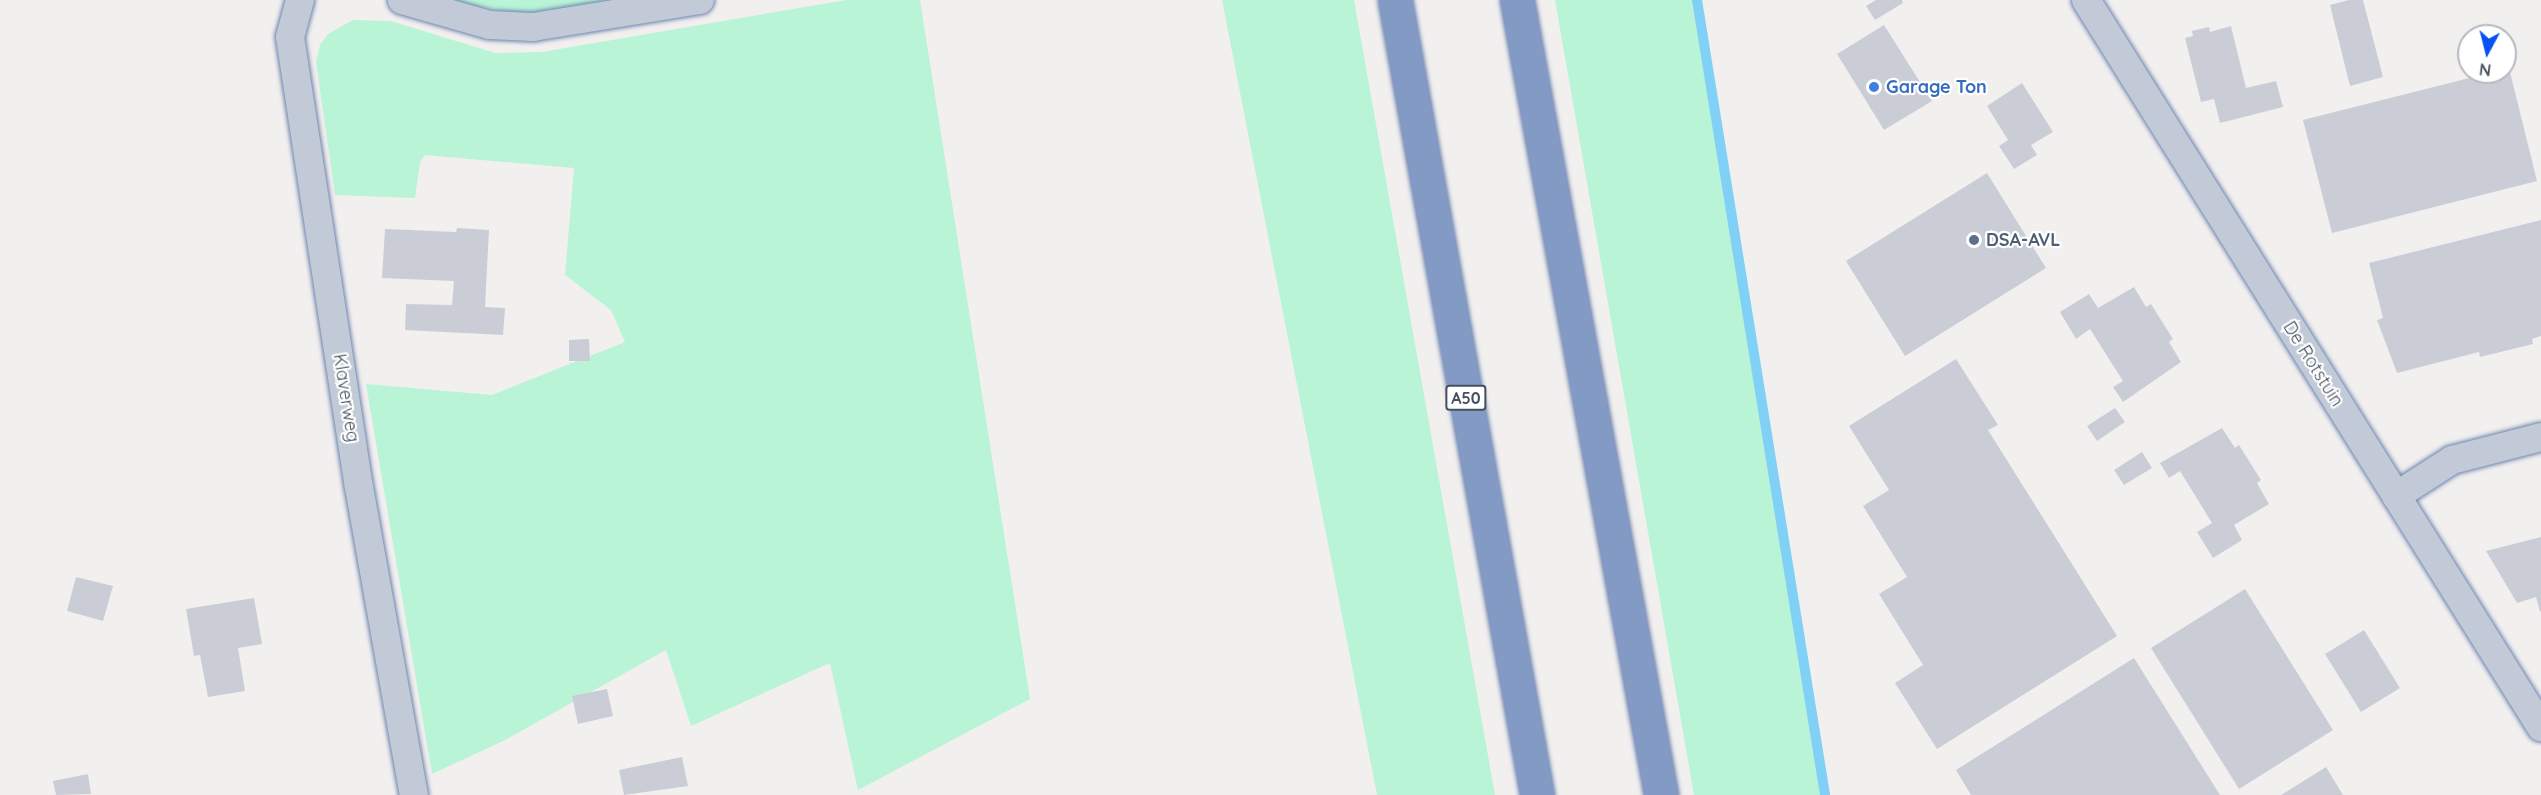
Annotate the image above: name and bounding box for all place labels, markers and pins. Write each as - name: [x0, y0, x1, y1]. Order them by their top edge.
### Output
- place label: Garage Ton: [1886, 76, 1987, 98]
- marker: Garage Ton: [1867, 80, 1881, 94]
- place label: DSA-AVL: [1986, 229, 2060, 251]
- marker: DSA-AVL: [1967, 233, 1981, 247]

